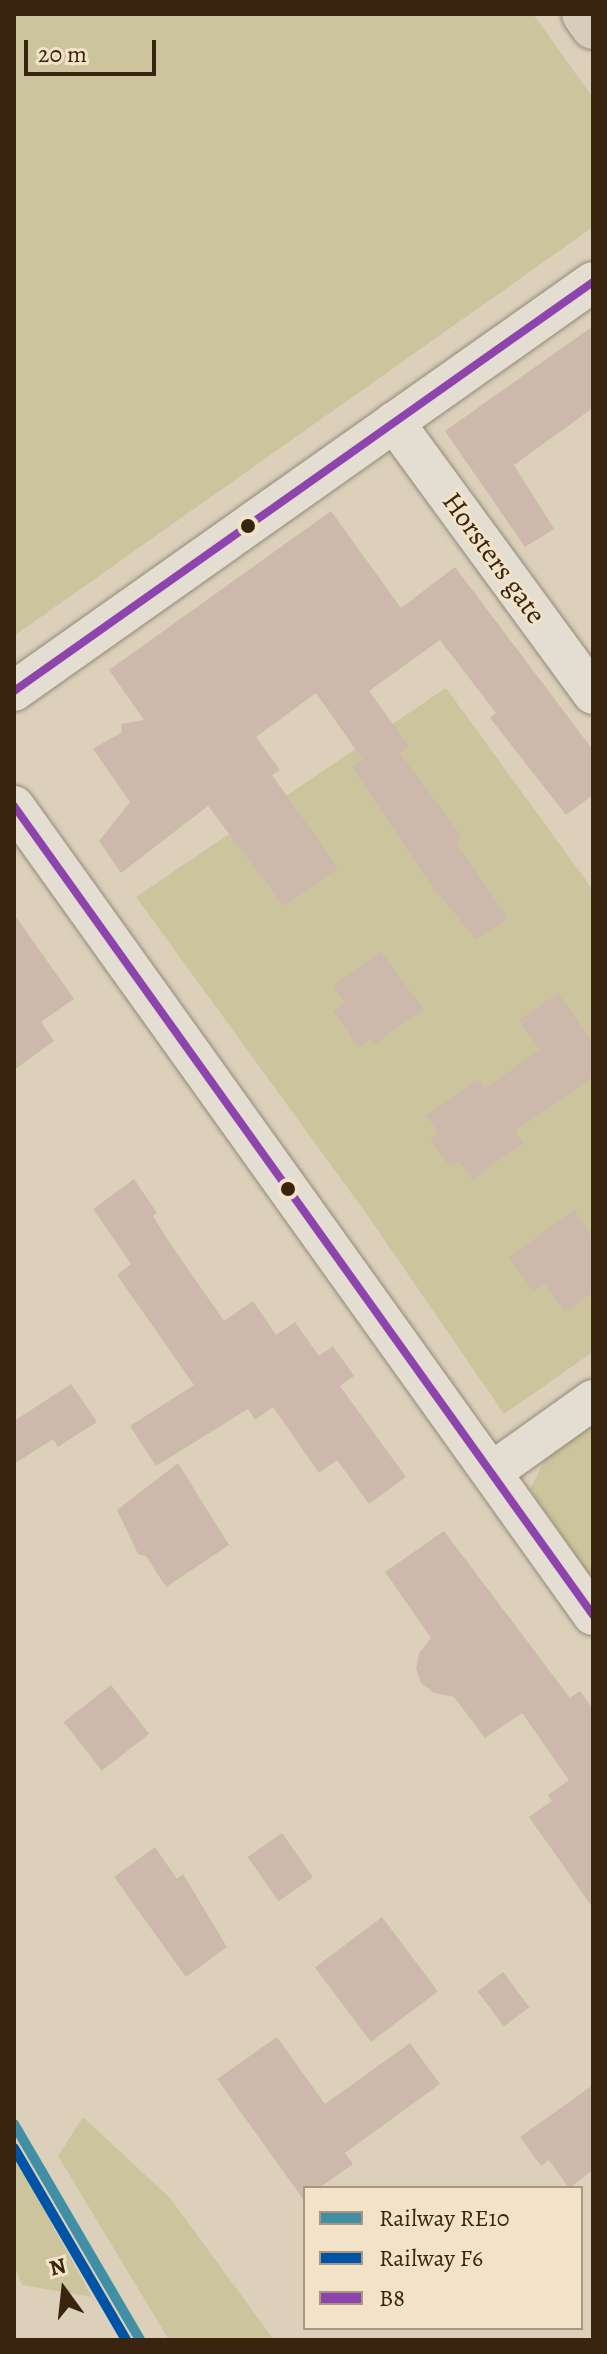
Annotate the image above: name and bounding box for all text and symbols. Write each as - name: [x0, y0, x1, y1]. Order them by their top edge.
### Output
- scale bar: [28, 24, 160, 74]
- text: 20 m: [38, 38, 87, 70]
- street label: Horsters gate: [435, 486, 553, 630]
- unlabelled marker: [240, 518, 256, 534]
- unlabelled marker: [280, 1181, 296, 1197]
- legend: [303, 2186, 583, 2330]
- text: Railway RE10: [379, 2202, 510, 2234]
- text: Railway F6: [379, 2242, 483, 2274]
- north arrow: [24, 2250, 104, 2330]
- text: N: [46, 2250, 69, 2283]
- text: B8: [379, 2282, 405, 2314]

